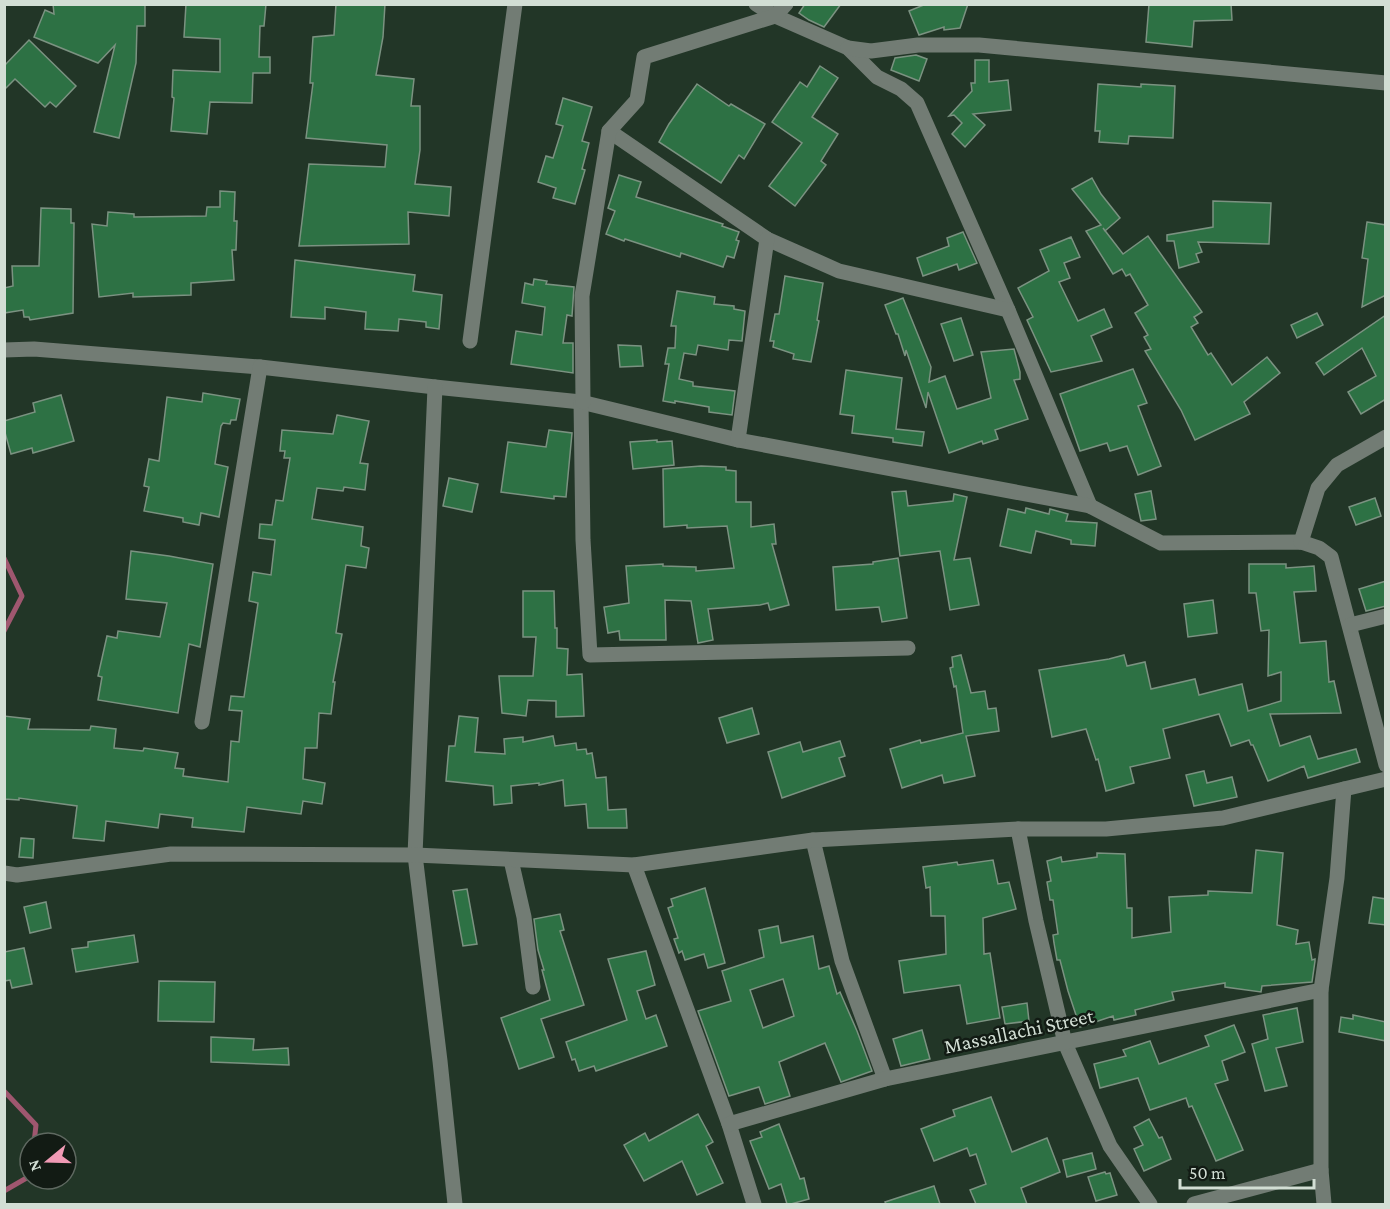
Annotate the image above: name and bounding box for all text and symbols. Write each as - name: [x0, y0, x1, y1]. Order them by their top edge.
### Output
- street label: Massallachi Street: [942, 1003, 1097, 1059]
- north arrow: [18, 1131, 78, 1191]
- scale bar: [1180, 1152, 1314, 1190]
- text: N: [24, 1158, 44, 1174]
- text: 50 m: [1189, 1163, 1226, 1183]

